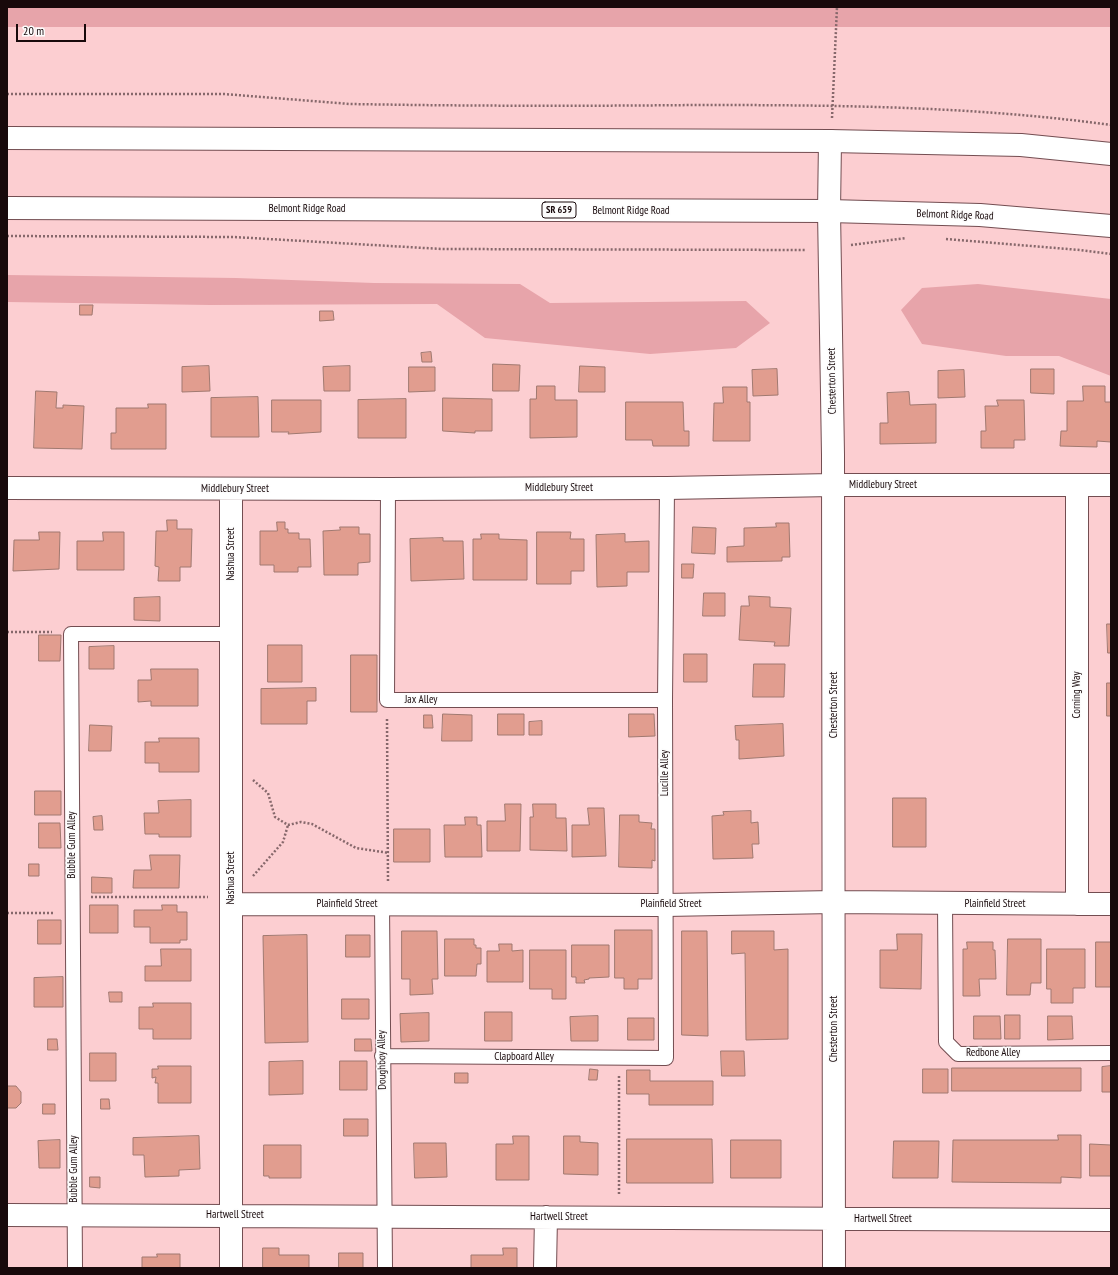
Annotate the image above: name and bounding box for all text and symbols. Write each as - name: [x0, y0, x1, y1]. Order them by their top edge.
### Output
- scale bar: [18, 16, 88, 42]
- text: 20 m: [23, 23, 44, 38]
- street label: Belmont Ridge Road: [268, 202, 346, 216]
- road number: SR 659: [542, 202, 576, 218]
- street label: Belmont Ridge Road: [592, 204, 670, 218]
- street label: Belmont Ridge Road: [916, 207, 994, 223]
- street label: Chesterton Street: [825, 348, 839, 414]
- street label: Middlebury Street: [849, 478, 917, 492]
- street label: Middlebury Street: [525, 481, 593, 495]
- street label: Middlebury Street: [201, 482, 269, 496]
- street label: Nashua Street: [224, 527, 238, 581]
- street label: Corning Way: [1070, 671, 1084, 719]
- street label: Chesterton Street: [827, 672, 841, 738]
- street label: Jax Alley: [405, 693, 437, 707]
- street label: Lucille Alley: [658, 750, 672, 796]
- street label: Bubble Gum Alley: [65, 811, 79, 879]
- street label: Nashua Street: [224, 851, 238, 905]
- street label: Plainfield Street: [317, 897, 377, 911]
- street label: Plainfield Street: [641, 897, 701, 911]
- street label: Plainfield Street: [965, 897, 1025, 911]
- street label: Chesterton Street: [827, 996, 841, 1062]
- street label: Doughboy Alley: [375, 1030, 389, 1090]
- street label: Redbone Alley: [966, 1046, 1020, 1060]
- street label: Clapboard Alley: [494, 1050, 554, 1064]
- street label: Bubble Gum Alley: [67, 1135, 81, 1203]
- street label: Hartwell Street: [206, 1208, 264, 1222]
- street label: Hartwell Street: [530, 1210, 588, 1224]
- street label: Hartwell Street: [854, 1212, 912, 1226]

